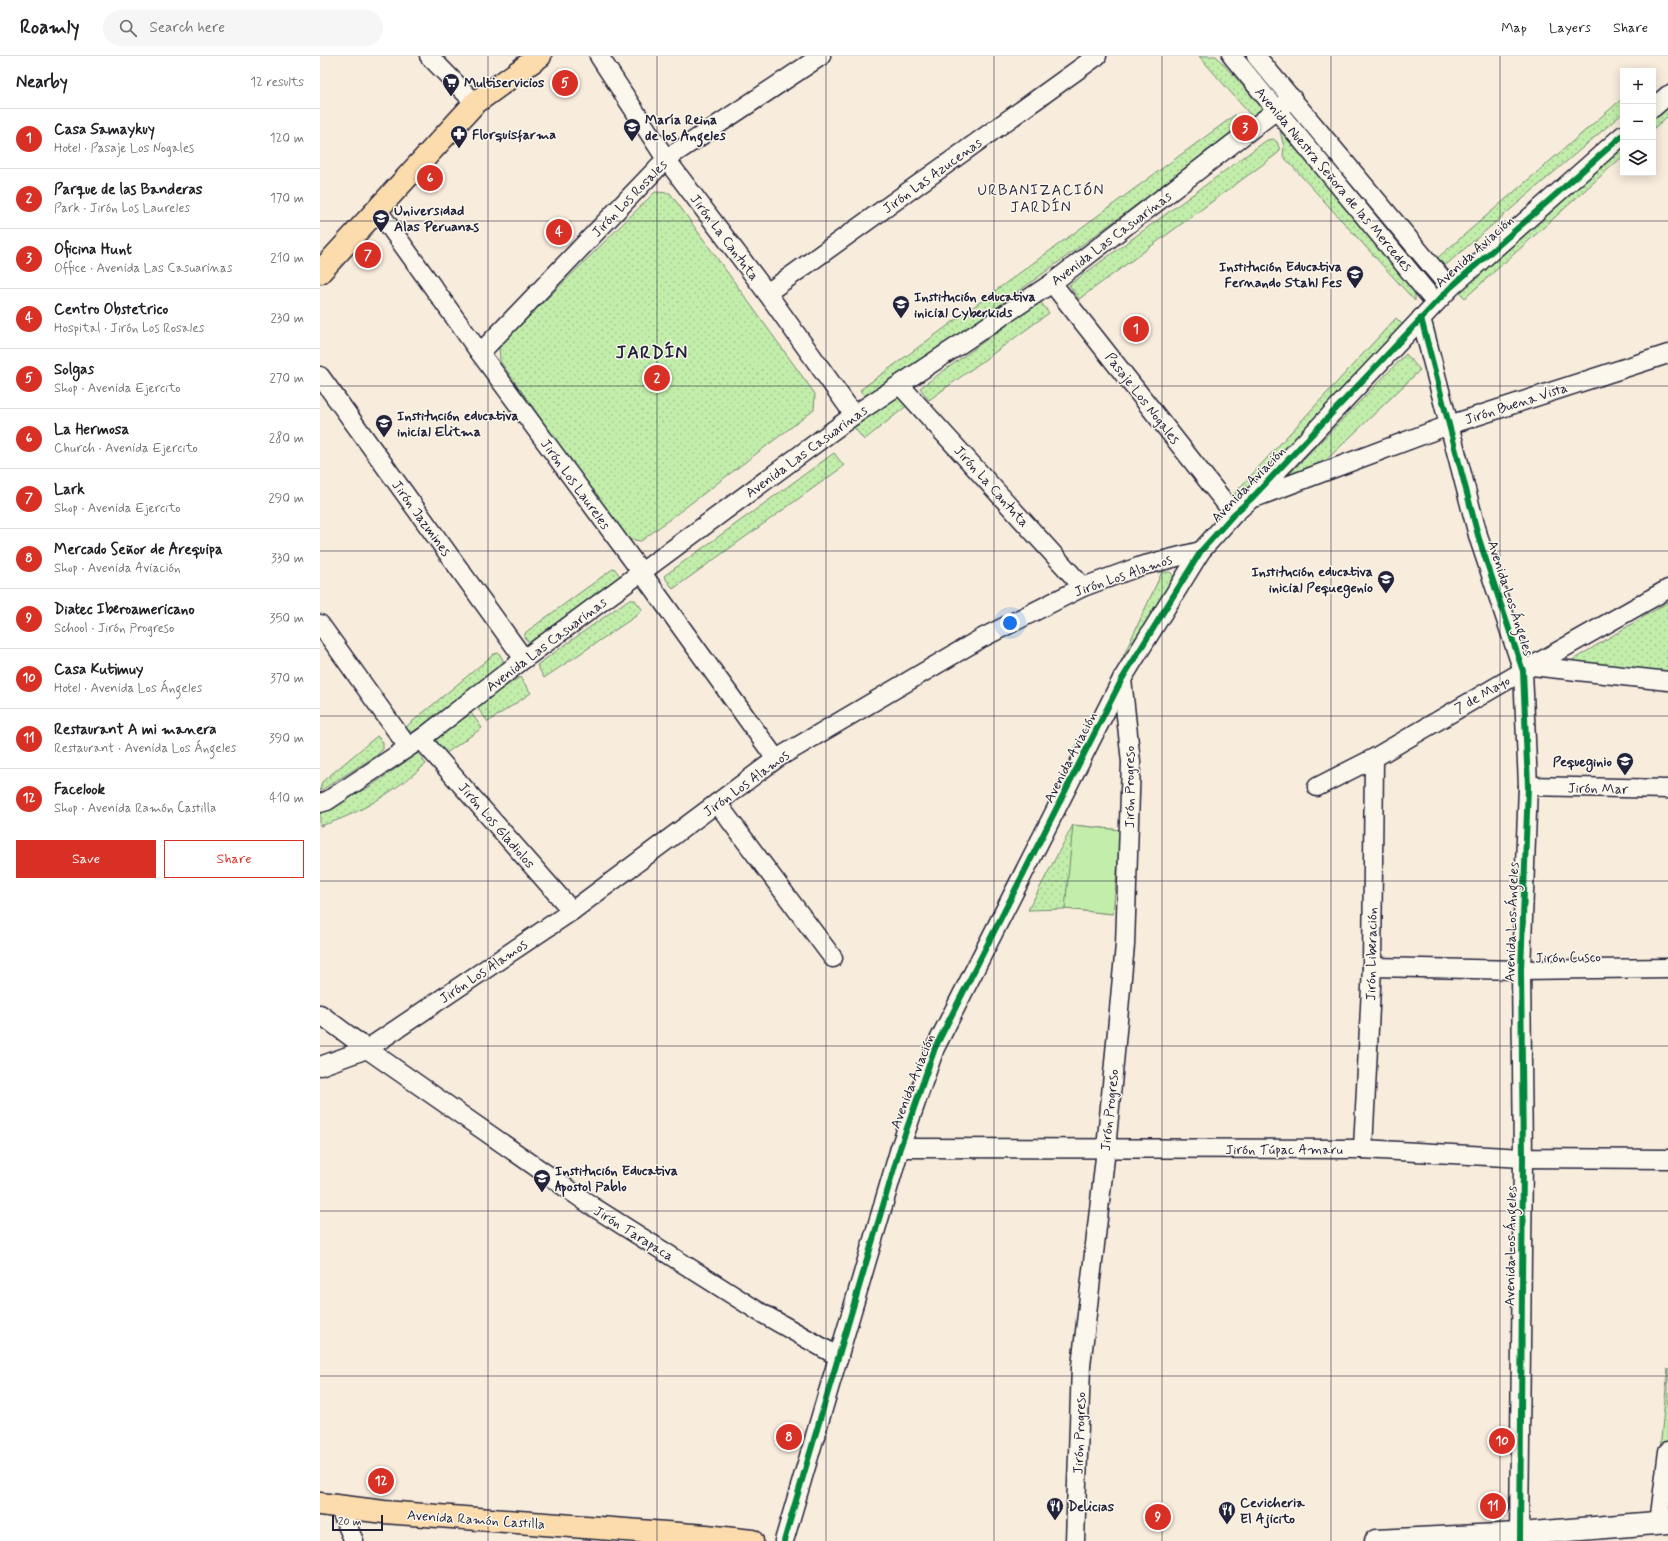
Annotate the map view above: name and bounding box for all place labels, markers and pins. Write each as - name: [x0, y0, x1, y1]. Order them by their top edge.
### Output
- pin: 5: [552, 68, 578, 98]
- supermarket icon: Multiservicios: [441, 72, 461, 97]
- place label: Multiservicios: [464, 74, 545, 92]
- place label: María Reina de los Angeles: [645, 111, 727, 148]
- pin: 3: [1232, 113, 1258, 143]
- school or university icon: María Reina de los Angeles: [622, 117, 642, 142]
- pharmacy icon: Florquisfarma: [449, 124, 469, 149]
- place label: Florquisfarma: [472, 126, 556, 144]
- pin: 6: [417, 163, 443, 193]
- place label: Universidad Alas Peruanas: [394, 202, 480, 236]
- school or university icon: Universidad Alas Peruanas: [371, 208, 391, 233]
- pin: 4: [546, 217, 572, 247]
- pin: 7: [355, 240, 381, 270]
- place label: Institución Educativa Fernando Stahl Fes: [1219, 258, 1343, 292]
- school or university icon: Institución Educativa Fernando Stahl Fes: [1345, 264, 1365, 289]
- place label: Institución educativa inicial Cyberkids: [914, 288, 1036, 322]
- school or university icon: Institución educativa inicial Cyberkids: [891, 294, 911, 319]
- pin: 1: [1123, 314, 1149, 344]
- pin: 2: [644, 363, 670, 393]
- place label: Institución educativa inicial Elitma: [397, 407, 519, 441]
- school or university icon: Institución educativa inicial Elitma: [374, 413, 394, 438]
- place label: Institución educativa inicial Pequegenio: [1251, 563, 1373, 599]
- school or university icon: Institución educativa inicial Pequegenio: [1376, 569, 1396, 594]
- school or university icon: Pequeginio: [1615, 751, 1635, 776]
- place label: Pequeginio: [1553, 753, 1613, 773]
- place label: Institución Educativa Apostol Pablo: [555, 1162, 678, 1198]
- school or university icon: Institución Educativa Apostol Pablo: [532, 1168, 552, 1193]
- pin: 8: [776, 1422, 802, 1452]
- pin: 10: [1489, 1426, 1515, 1456]
- pin: 12: [368, 1466, 394, 1496]
- pin: 11: [1480, 1491, 1506, 1521]
- place label: Cevicheria El Ajicito: [1240, 1494, 1305, 1529]
- restaurant icon: Delicias: [1045, 1496, 1065, 1521]
- place label: Delicias: [1068, 1498, 1115, 1516]
- restaurant icon: Cevicheria El Ajicito: [1217, 1500, 1237, 1525]
- pin: 9: [1145, 1502, 1171, 1532]

